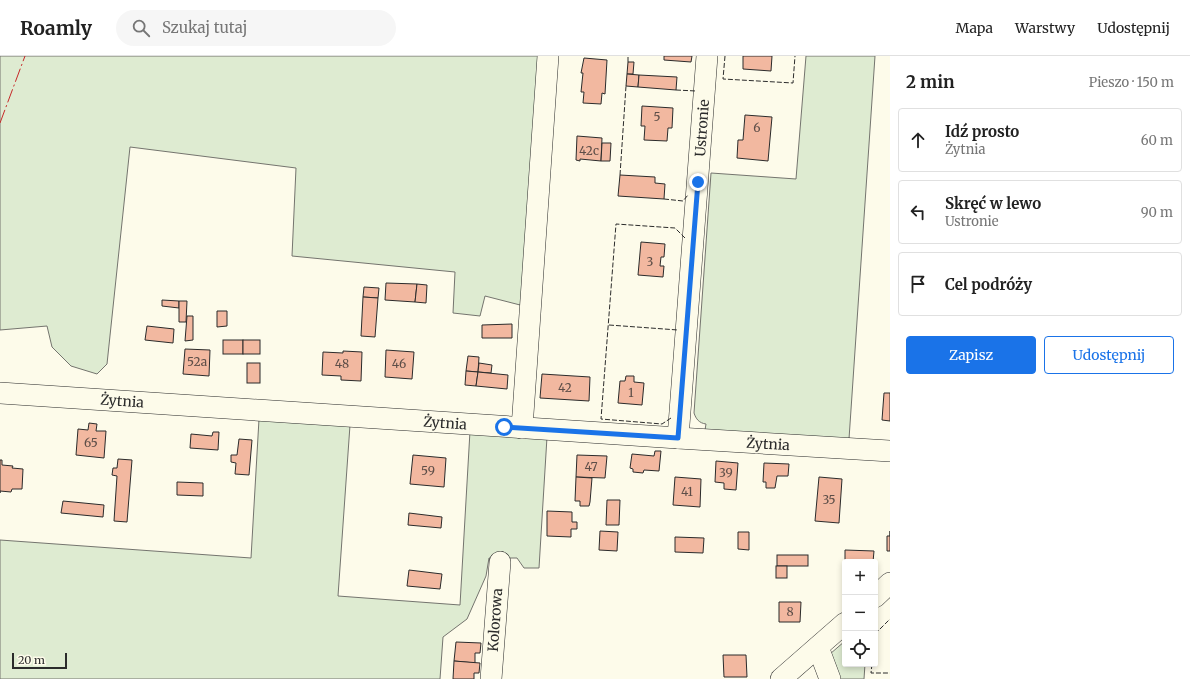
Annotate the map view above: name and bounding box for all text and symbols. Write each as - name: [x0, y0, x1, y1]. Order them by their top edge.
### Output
- search box: [116, 10, 396, 46]
- text: Roamly: [20, 16, 92, 40]
- icon: search: [130, 17, 152, 39]
- text: Szukaj tutaj: [162, 18, 247, 37]
- text: Mapa: [956, 19, 993, 37]
- text: Warstwy: [1015, 19, 1075, 37]
- text: Udostępnij: [1097, 19, 1170, 37]
- text: 2 min: [906, 71, 954, 93]
- text: Pieszo · 150 m: [1089, 74, 1174, 91]
- street label: Ustronie: [691, 99, 713, 157]
- house number: 5: [653, 109, 661, 124]
- house number: 6: [753, 120, 761, 135]
- text: Idź prosto: [945, 122, 1019, 141]
- icon: ahead: [907, 129, 929, 151]
- text: 60 m: [1141, 132, 1173, 149]
- text: Żytnia: [945, 141, 986, 158]
- house number: 42c: [579, 143, 599, 158]
- route end: [689, 173, 707, 191]
- text: Skręć w lewo: [945, 194, 1041, 213]
- icon: left: [907, 201, 929, 223]
- text: 90 m: [1141, 204, 1173, 221]
- text: Ustronie: [945, 213, 999, 230]
- house number: 3: [647, 254, 654, 269]
- icon: arrive: [907, 273, 929, 295]
- text: Cel podróży: [945, 275, 1032, 294]
- button: Zapisz: [906, 336, 1036, 374]
- button: Udostępnij: [1044, 336, 1174, 374]
- house number: 52a: [187, 354, 208, 369]
- house number: 48: [335, 356, 349, 371]
- house number: 46: [392, 356, 406, 371]
- house number: 42: [558, 380, 572, 395]
- house number: 1: [628, 385, 634, 400]
- street label: Żytnia: [100, 391, 145, 412]
- street label: Żytnia: [423, 413, 468, 434]
- route start: [495, 418, 513, 436]
- street label: Żytnia: [746, 434, 791, 454]
- house number: 65: [84, 435, 98, 450]
- house number: 47: [584, 459, 598, 474]
- house number: 59: [421, 463, 435, 478]
- house number: 39: [719, 465, 733, 480]
- house number: 41: [681, 484, 694, 499]
- house number: 35: [822, 492, 836, 507]
- map controls: [842, 559, 878, 667]
- button: +: [842, 559, 878, 595]
- street label: Kolorowa: [484, 587, 506, 652]
- button: −: [842, 595, 878, 631]
- house number: 8: [786, 604, 794, 619]
- button: locate: [842, 631, 878, 667]
- scale bar: [12, 651, 67, 670]
- text: 20 m: [18, 653, 45, 667]

